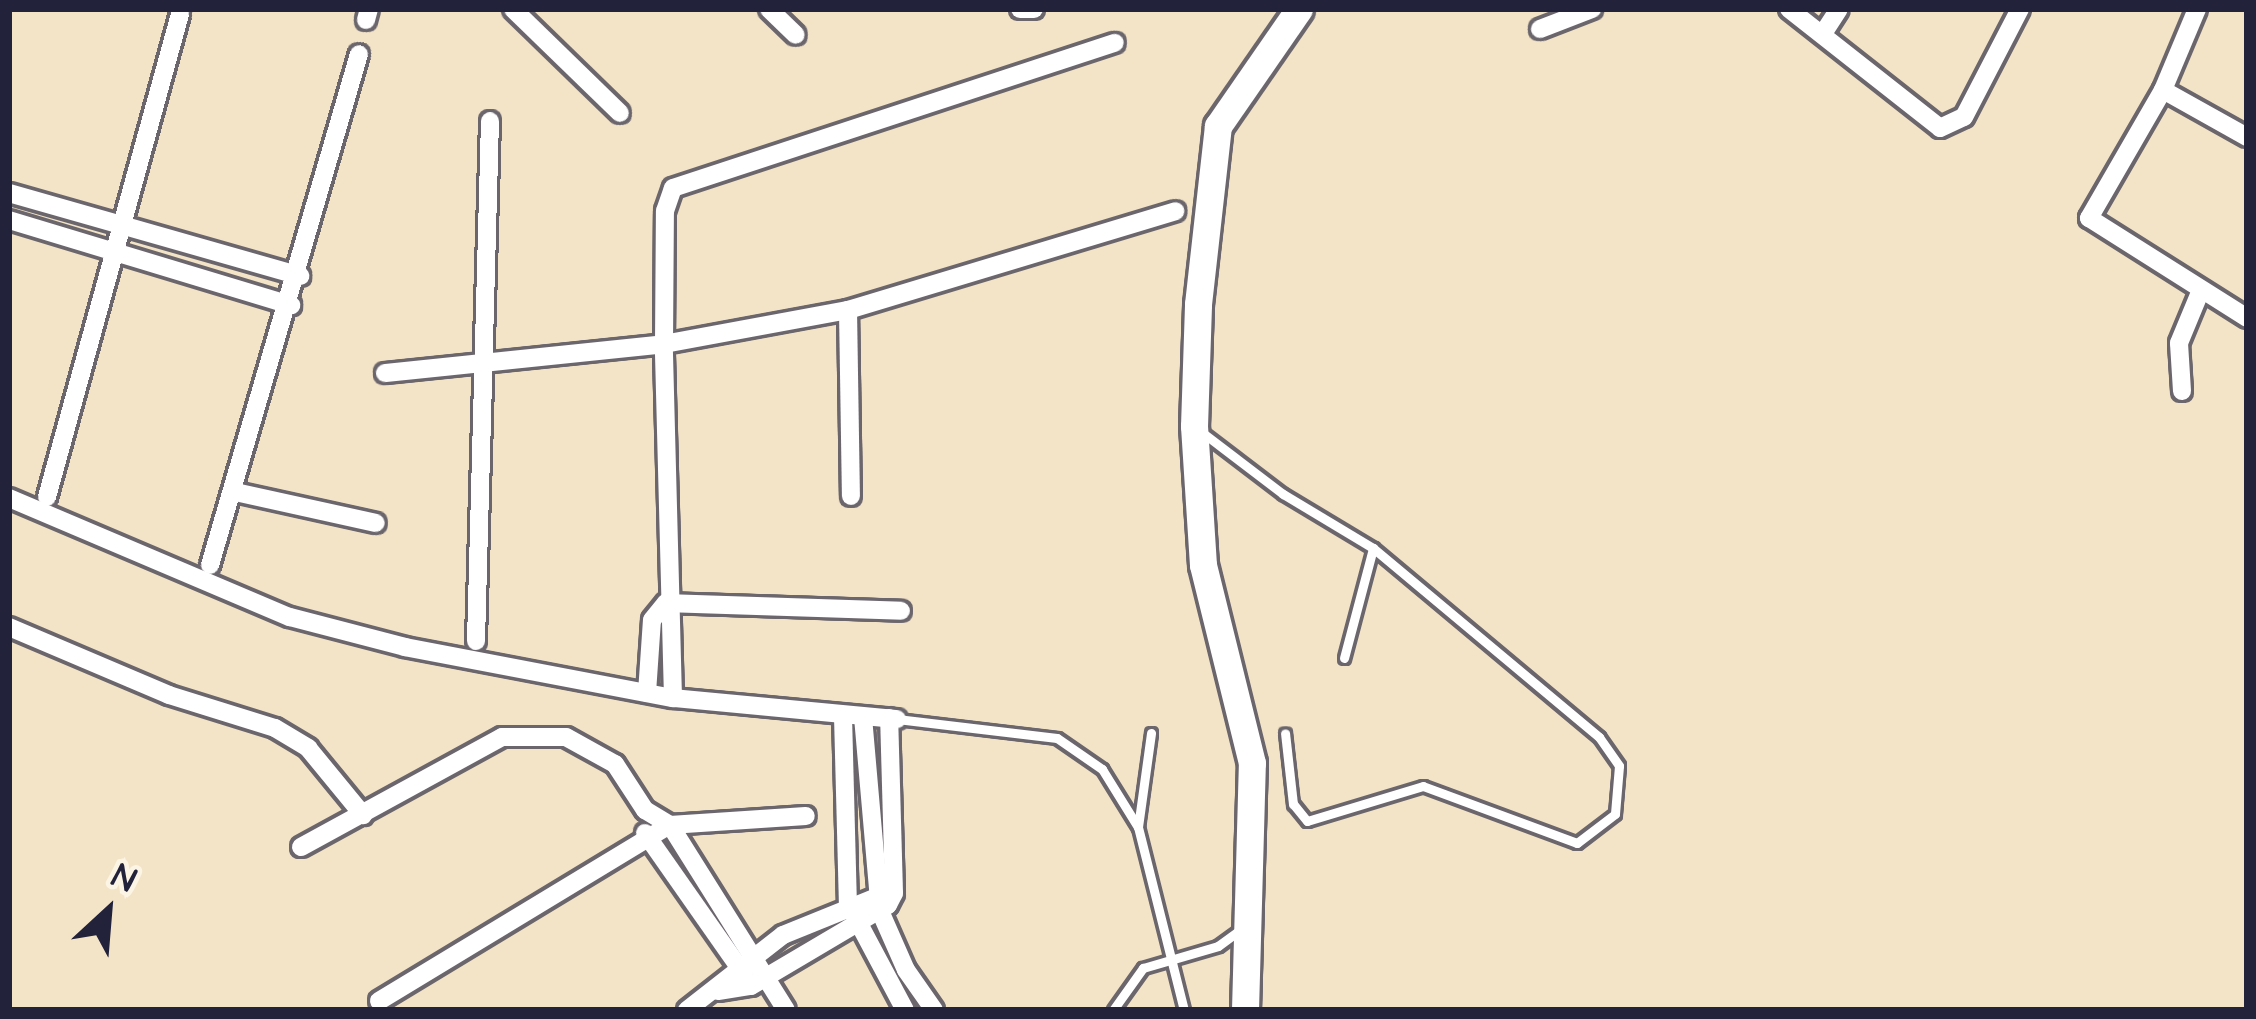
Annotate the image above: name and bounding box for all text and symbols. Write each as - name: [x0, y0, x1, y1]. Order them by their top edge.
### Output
- north arrow: [48, 851, 168, 971]
- text: N: [104, 853, 143, 904]

